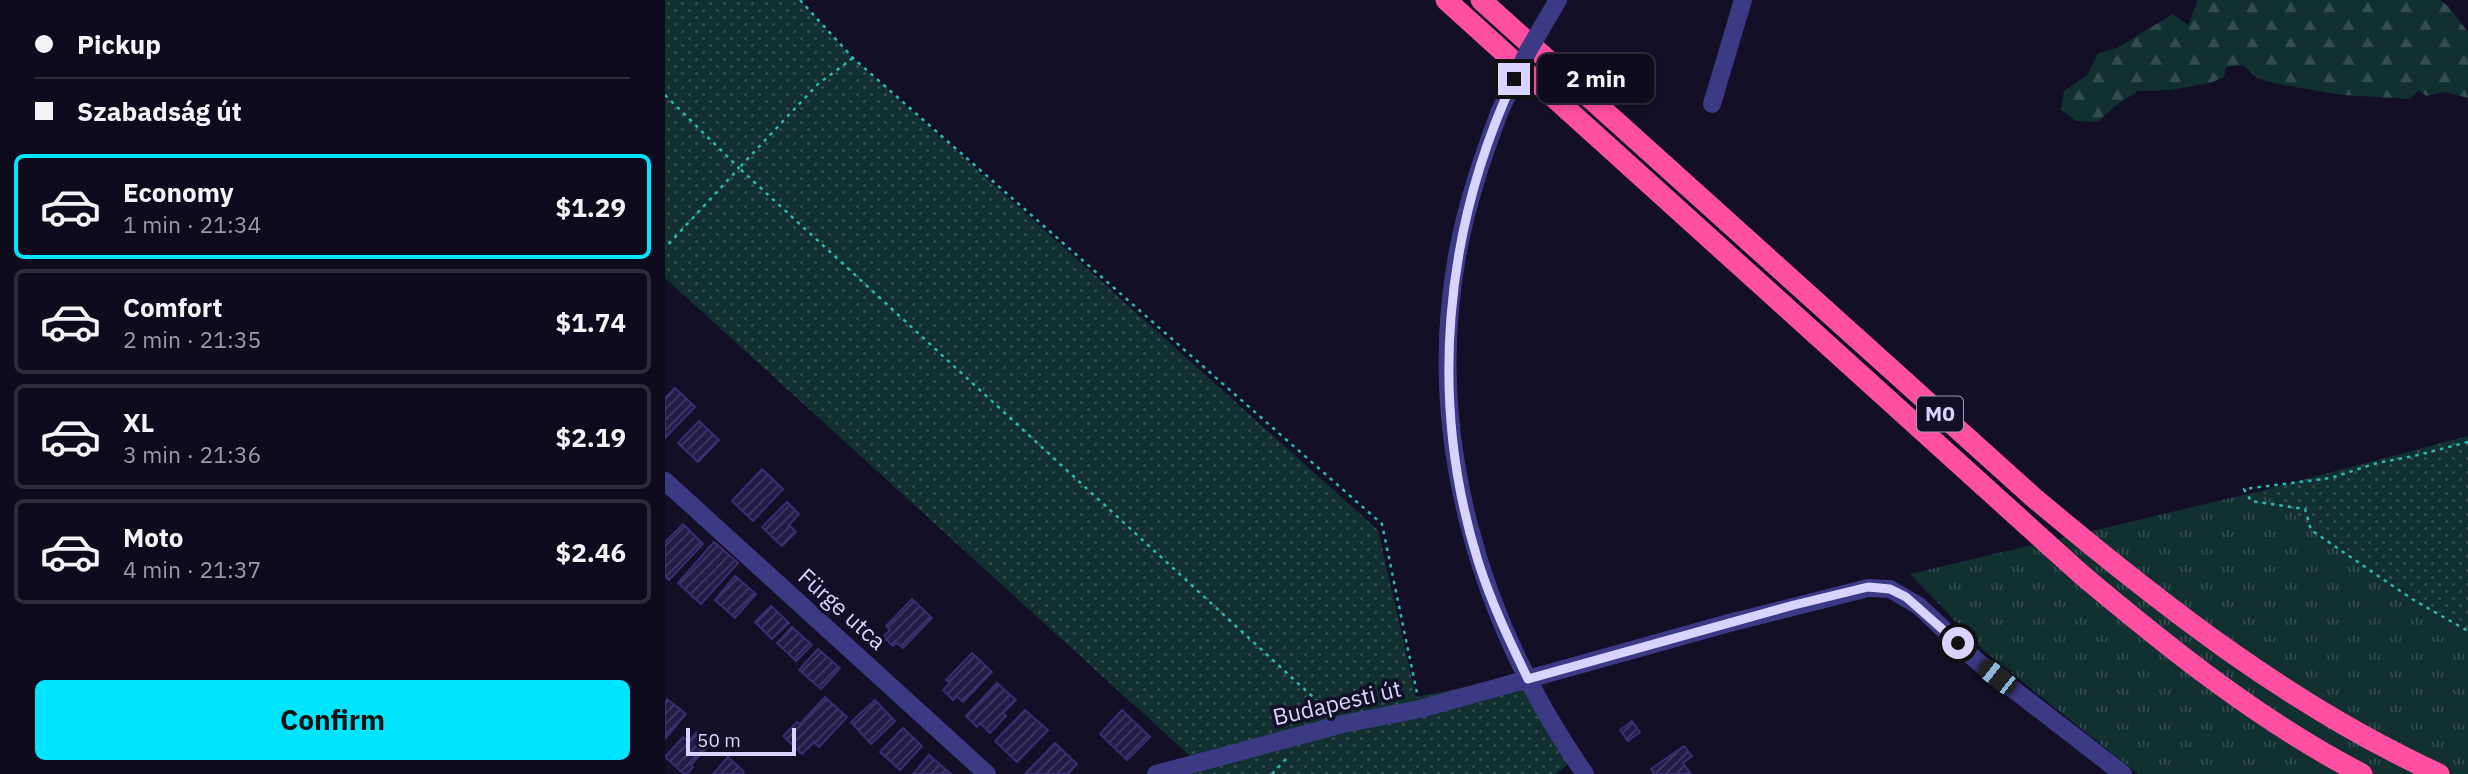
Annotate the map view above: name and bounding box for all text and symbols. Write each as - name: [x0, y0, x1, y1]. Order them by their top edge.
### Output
- text: Pickup: [77, 27, 161, 61]
- callout: 2 min: [1539, 55, 1654, 104]
- route end: [1498, 63, 1530, 95]
- text: 2 min: [1566, 63, 1626, 93]
- text: Szabadság út: [77, 94, 242, 128]
- icon: car: [39, 175, 102, 238]
- text: Economy: [123, 175, 234, 209]
- text: $1.29: [556, 190, 626, 224]
- text: 1 min · 21:34: [123, 209, 261, 239]
- icon: car: [39, 290, 102, 353]
- text: Comfort: [123, 290, 222, 324]
- text: $1.74: [556, 305, 626, 339]
- text: 2 min · 21:35: [123, 324, 261, 354]
- road number: M0: [1917, 396, 1963, 432]
- icon: car: [39, 405, 102, 468]
- text: XL: [123, 405, 154, 439]
- text: $2.19: [556, 420, 626, 454]
- text: 3 min · 21:36: [123, 439, 261, 469]
- icon: car: [39, 520, 102, 583]
- text: Moto: [123, 520, 183, 554]
- text: $2.46: [556, 535, 626, 569]
- text: 4 min · 21:37: [123, 554, 261, 584]
- street label: Fürge utca: [792, 561, 893, 656]
- route start: [1942, 627, 1974, 659]
- car: [1974, 656, 2021, 698]
- street label: Budapesti út: [1270, 673, 1404, 731]
- button: Confirm: [35, 680, 630, 760]
- scale bar: [686, 725, 796, 757]
- text: 50 m: [697, 728, 741, 752]

